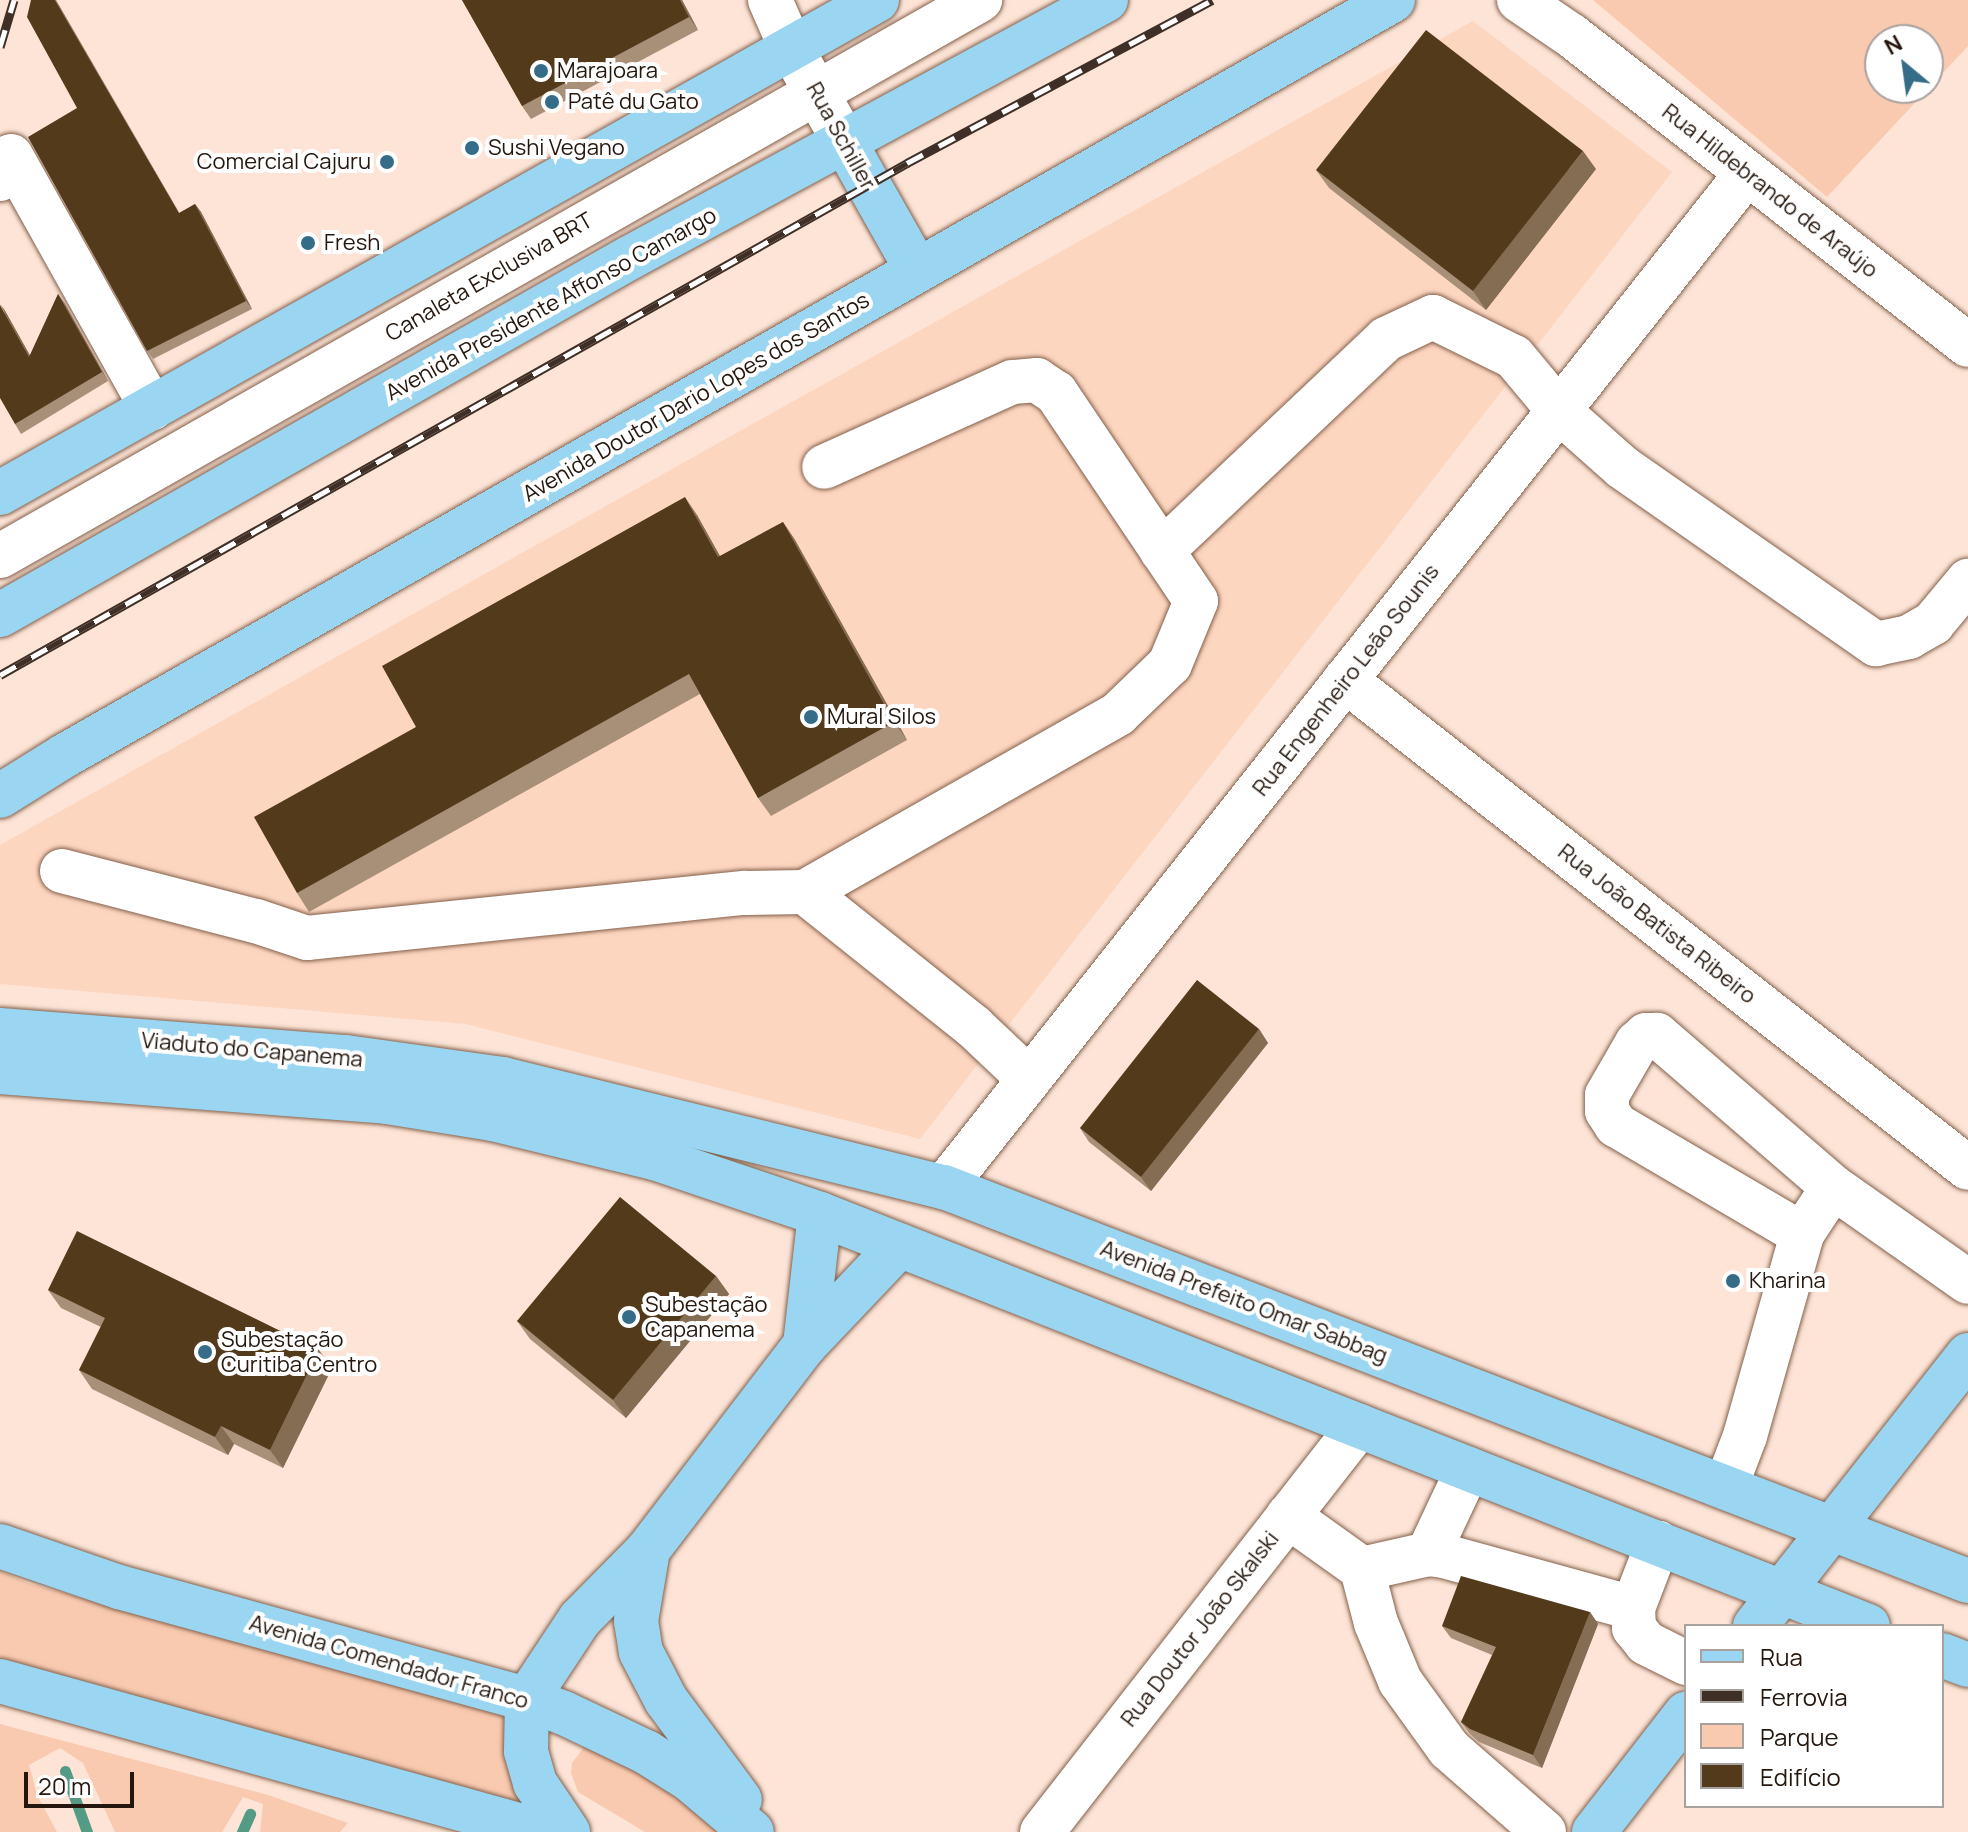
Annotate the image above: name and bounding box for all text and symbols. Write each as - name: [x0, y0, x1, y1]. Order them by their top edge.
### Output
- north arrow: [1864, 24, 1944, 104]
- text: N: [1879, 28, 1908, 62]
- place label: Marajoara: [557, 58, 658, 84]
- marker: Marajoara: [532, 62, 550, 80]
- street label: Rua Schiller: [801, 78, 881, 194]
- place label: Patê du Gato: [568, 89, 699, 115]
- marker: Patê du Gato: [543, 93, 561, 111]
- street label: Rua Hildebrando de Araújo: [1657, 99, 1883, 283]
- place label: Sushi Vegano: [488, 135, 625, 161]
- marker: Sushi Vegano: [463, 139, 481, 157]
- place label: Comercial Cajuru: [197, 149, 371, 175]
- marker: Comercial Cajuru: [378, 153, 396, 171]
- street label: Avenida Presidente Affonso Camargo: [381, 202, 721, 406]
- street label: Canaleta Exclusiva BRT: [381, 207, 597, 347]
- place label: Fresh: [324, 230, 380, 256]
- marker: Fresh: [299, 234, 317, 252]
- street label: Avenida Doutor Dario Lopes dos Santos: [518, 287, 874, 507]
- street label: Rua Engenheiro Leão Sounis: [1247, 559, 1445, 801]
- place label: Mural Silos: [827, 704, 936, 730]
- marker: Mural Silos: [802, 708, 820, 726]
- street label: Rua João Batista Ribeiro: [1553, 839, 1761, 1009]
- street label: Viaduto do Capanema: [140, 1027, 364, 1073]
- street label: Avenida Prefeito Omar Sabbag: [1097, 1235, 1391, 1369]
- place label: Kharina: [1749, 1268, 1826, 1294]
- marker: Kharina: [1724, 1272, 1742, 1290]
- place label: Subestação Capanema: [645, 1291, 767, 1342]
- marker: Subestação Capanema: [620, 1308, 638, 1326]
- place label: Subestação Curitiba Centro: [221, 1326, 377, 1378]
- marker: Subestação Curitiba Centro: [196, 1343, 214, 1361]
- street label: Rua Doutor João Skalski: [1116, 1526, 1284, 1732]
- street label: Avenida Comendador Franco: [246, 1609, 532, 1715]
- legend: [1684, 1624, 1944, 1808]
- text: Rua: [1760, 1640, 1803, 1673]
- text: Ferrovia: [1760, 1680, 1848, 1713]
- text: Parque: [1760, 1720, 1838, 1753]
- scale bar: [28, 1756, 138, 1806]
- text: Edifício: [1760, 1760, 1841, 1793]
- text: 20 m: [38, 1769, 91, 1802]

